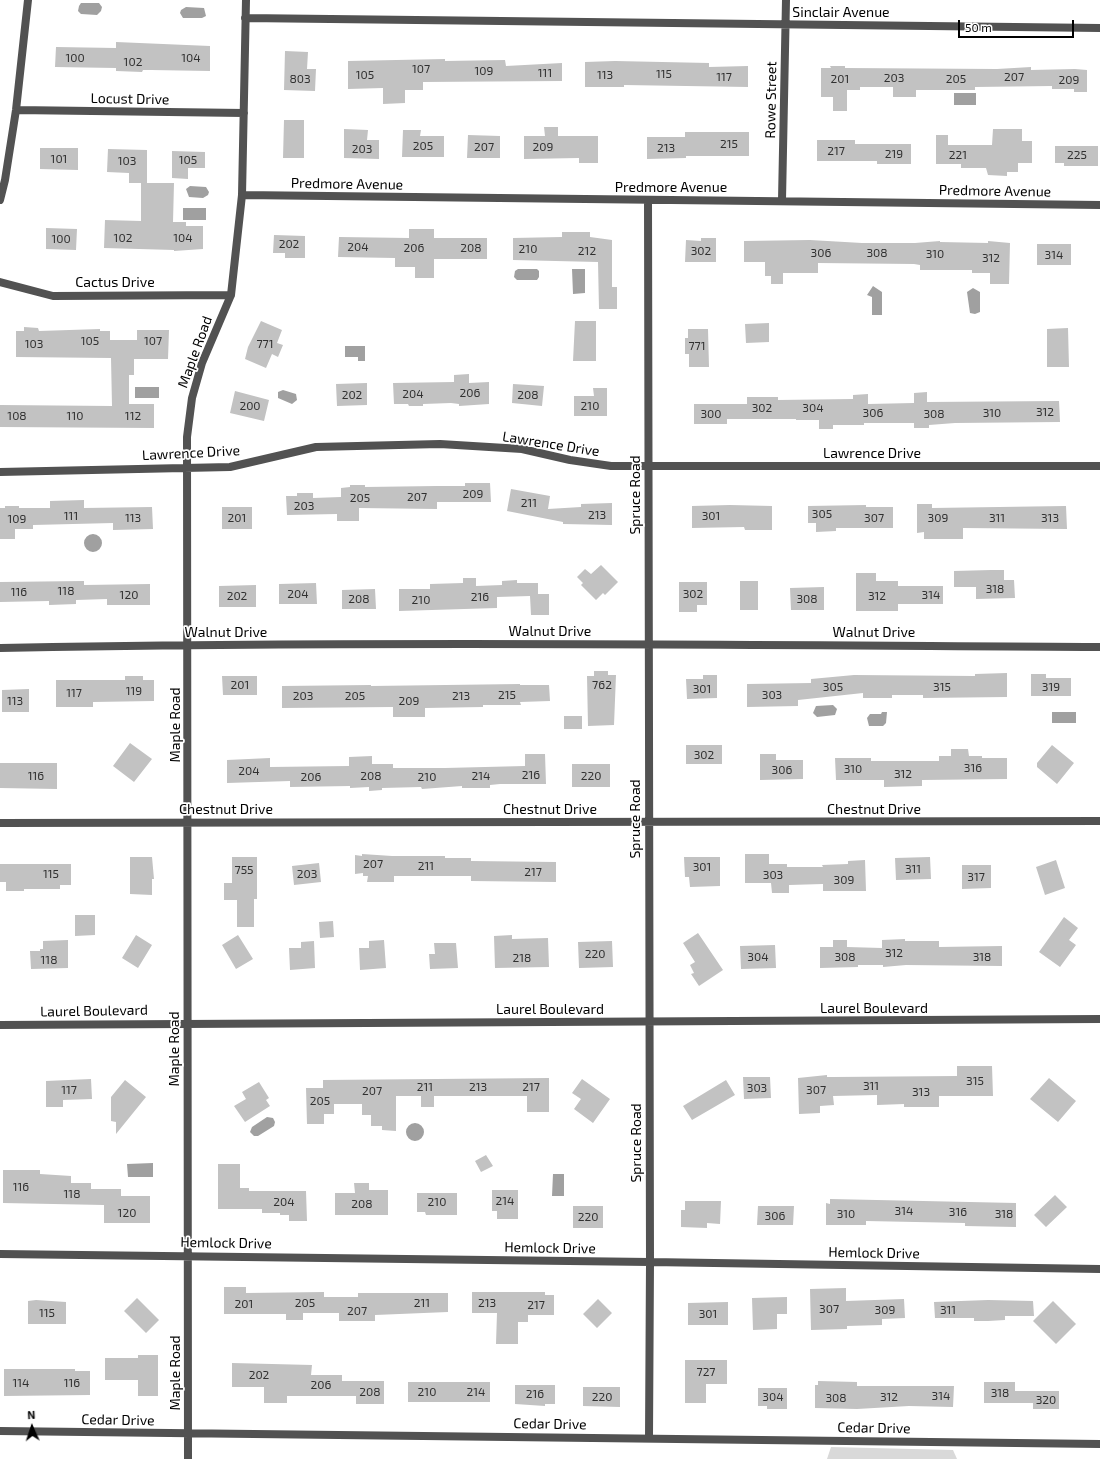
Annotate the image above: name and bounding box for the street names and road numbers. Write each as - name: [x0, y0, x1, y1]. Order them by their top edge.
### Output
- street label: Sinclair Avenue: [792, 4, 890, 20]
- street label: Rowe Street: [762, 61, 780, 139]
- street label: Locust Drive: [90, 90, 170, 108]
- street label: Predmore Avenue: [291, 175, 403, 193]
- street label: Predmore Avenue: [615, 179, 727, 195]
- street label: Predmore Avenue: [939, 182, 1051, 200]
- street label: Cactus Drive: [75, 274, 155, 290]
- street label: Maple Road: [174, 314, 216, 390]
- street label: Lawrence Drive: [501, 428, 601, 460]
- street label: Lawrence Drive: [142, 442, 240, 464]
- street label: Lawrence Drive: [823, 445, 921, 461]
- street label: Spruce Road: [627, 455, 643, 535]
- street label: Walnut Drive: [509, 623, 591, 639]
- street label: Walnut Drive: [185, 624, 267, 640]
- street label: Walnut Drive: [833, 624, 915, 640]
- street label: Maple Road: [167, 687, 183, 763]
- street label: Spruce Road: [627, 779, 643, 859]
- street label: Chestnut Drive: [179, 801, 273, 817]
- street label: Chestnut Drive: [503, 801, 597, 817]
- street label: Chestnut Drive: [827, 801, 921, 817]
- street label: Laurel Boulevard: [820, 1000, 928, 1016]
- street label: Laurel Boulevard: [496, 1001, 604, 1017]
- street label: Laurel Boulevard: [40, 1002, 148, 1020]
- street label: Maple Road: [166, 1011, 182, 1087]
- street label: Spruce Road: [628, 1103, 644, 1183]
- street label: Hemlock Drive: [180, 1234, 272, 1252]
- street label: Hemlock Drive: [504, 1239, 596, 1257]
- street label: Hemlock Drive: [828, 1244, 920, 1262]
- street label: Maple Road: [167, 1335, 183, 1411]
- street label: Cedar Drive: [81, 1411, 155, 1429]
- street label: Cedar Drive: [513, 1415, 587, 1433]
- street label: Cedar Drive: [837, 1419, 911, 1437]

